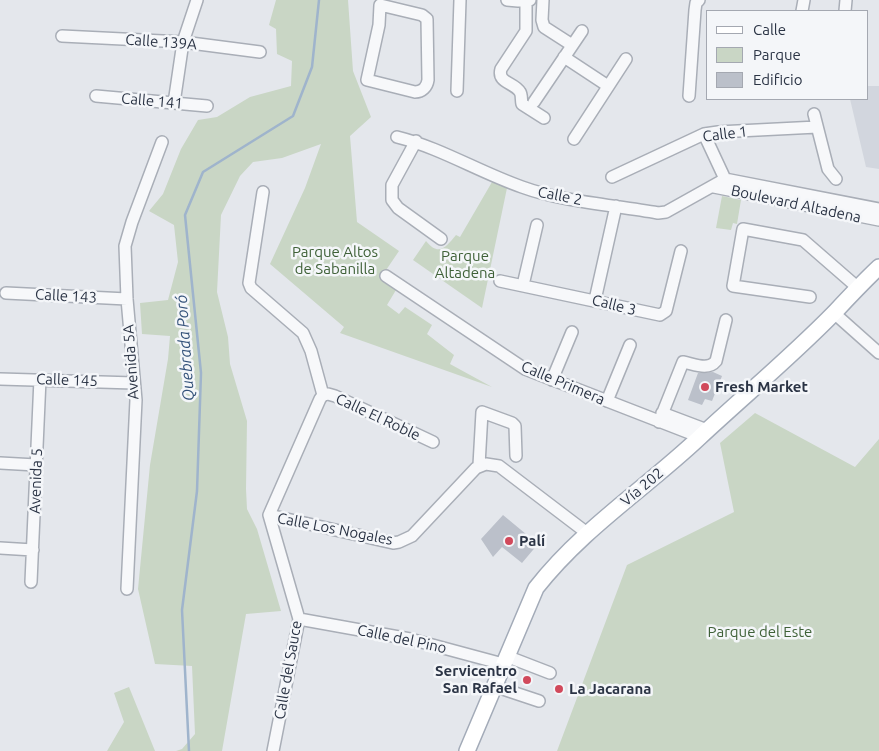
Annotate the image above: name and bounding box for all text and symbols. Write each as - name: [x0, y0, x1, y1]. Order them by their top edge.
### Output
- legend: [706, 10, 869, 100]
- text: Calle: [753, 21, 786, 38]
- street label: Calle 139A: [125, 31, 197, 53]
- text: Parque: [753, 46, 801, 63]
- text: Edificio: [753, 71, 802, 88]
- street label: Calle 141: [120, 89, 184, 113]
- street label: Calle 1: [702, 122, 748, 146]
- street label: Boulevard Altadena: [729, 181, 863, 227]
- street label: Calle 2: [536, 183, 584, 209]
- park label: Parque Altos de Sabanilla: [292, 243, 378, 278]
- park label: Parque Altadena: [435, 247, 495, 282]
- street label: Calle 143: [35, 285, 97, 307]
- street label: Calle 3: [590, 291, 638, 319]
- water label: Quebrada Poró: [172, 294, 198, 402]
- street label: Avenida 5A: [119, 324, 143, 400]
- street label: Calle Primera: [518, 357, 608, 409]
- street label: Calle 145: [36, 370, 98, 390]
- place label: Fresh Market: [715, 378, 808, 396]
- marker: Fresh Market: [699, 381, 711, 393]
- street label: Calle El Roble: [333, 390, 423, 444]
- street label: Avenida 5: [26, 448, 46, 514]
- street label: Vía 202: [617, 464, 667, 510]
- street label: Calle Los Nogales: [276, 509, 394, 549]
- place label: Palí: [519, 532, 545, 550]
- marker: Palí: [503, 535, 515, 547]
- street label: Calle del Sauce: [270, 619, 306, 721]
- street label: Calle del Pino: [356, 621, 448, 657]
- park label: Parque del Este: [708, 623, 812, 641]
- place label: Servicentro San Rafael: [435, 662, 517, 697]
- marker: Servicentro San Rafael: [521, 674, 533, 686]
- place label: La Jacarana: [569, 680, 651, 698]
- marker: La Jacarana: [553, 683, 565, 695]

